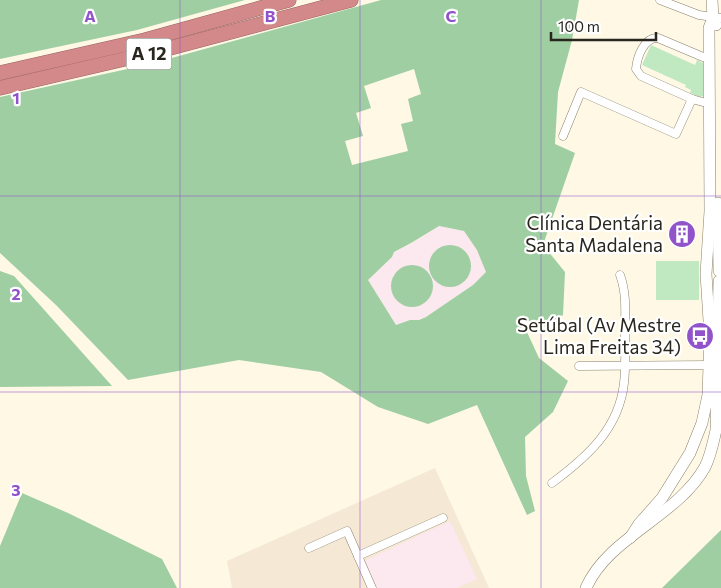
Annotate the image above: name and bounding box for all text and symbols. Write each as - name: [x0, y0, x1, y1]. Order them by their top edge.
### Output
- text: A: [84, 6, 96, 25]
- text: B: [265, 6, 276, 25]
- text: C: [446, 6, 457, 25]
- scale bar: [551, 10, 656, 42]
- text: 100 m: [558, 17, 600, 35]
- road number: A 12: [126, 39, 172, 70]
- text: 1: [12, 88, 20, 107]
- place label: Clínica Dentária Santa Madalena: [525, 211, 663, 256]
- building icon: Clínica Dentária Santa Madalena: [667, 219, 697, 249]
- text: 2: [11, 284, 21, 303]
- place label: Setúbal (Av Mestre Lima Freitas 34): [517, 313, 681, 358]
- bus stop icon: Setúbal (Av Mestre Lima Freitas 34): [685, 321, 715, 351]
- text: 3: [11, 480, 21, 499]

